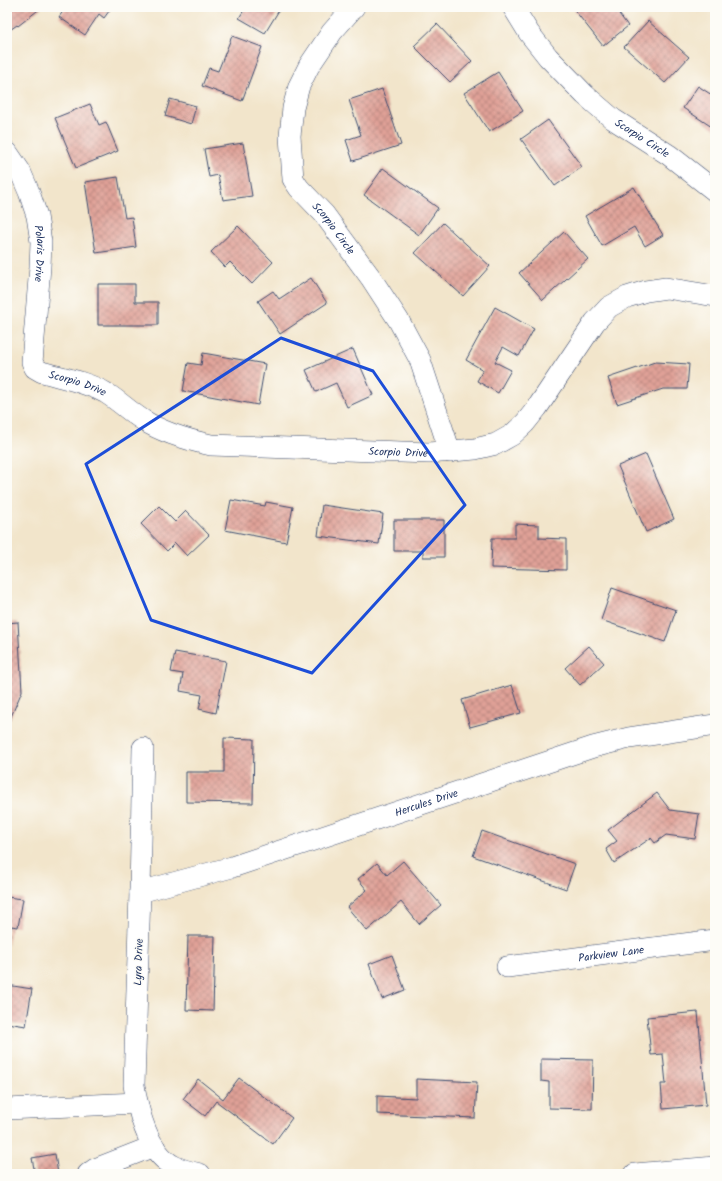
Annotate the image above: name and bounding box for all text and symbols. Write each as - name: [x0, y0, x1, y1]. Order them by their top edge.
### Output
- street label: Scorpio Circle: [611, 114, 673, 163]
- street label: Scorpio Circle: [307, 199, 359, 259]
- street label: Polaris Drive: [29, 224, 49, 283]
- street label: Scorpio Drive: [47, 366, 110, 402]
- street label: Scorpio Drive: [368, 443, 428, 463]
- street label: Hercules Drive: [392, 784, 461, 822]
- street label: Lyra Drive: [129, 938, 149, 986]
- street label: Parkview Lane: [577, 941, 645, 968]

